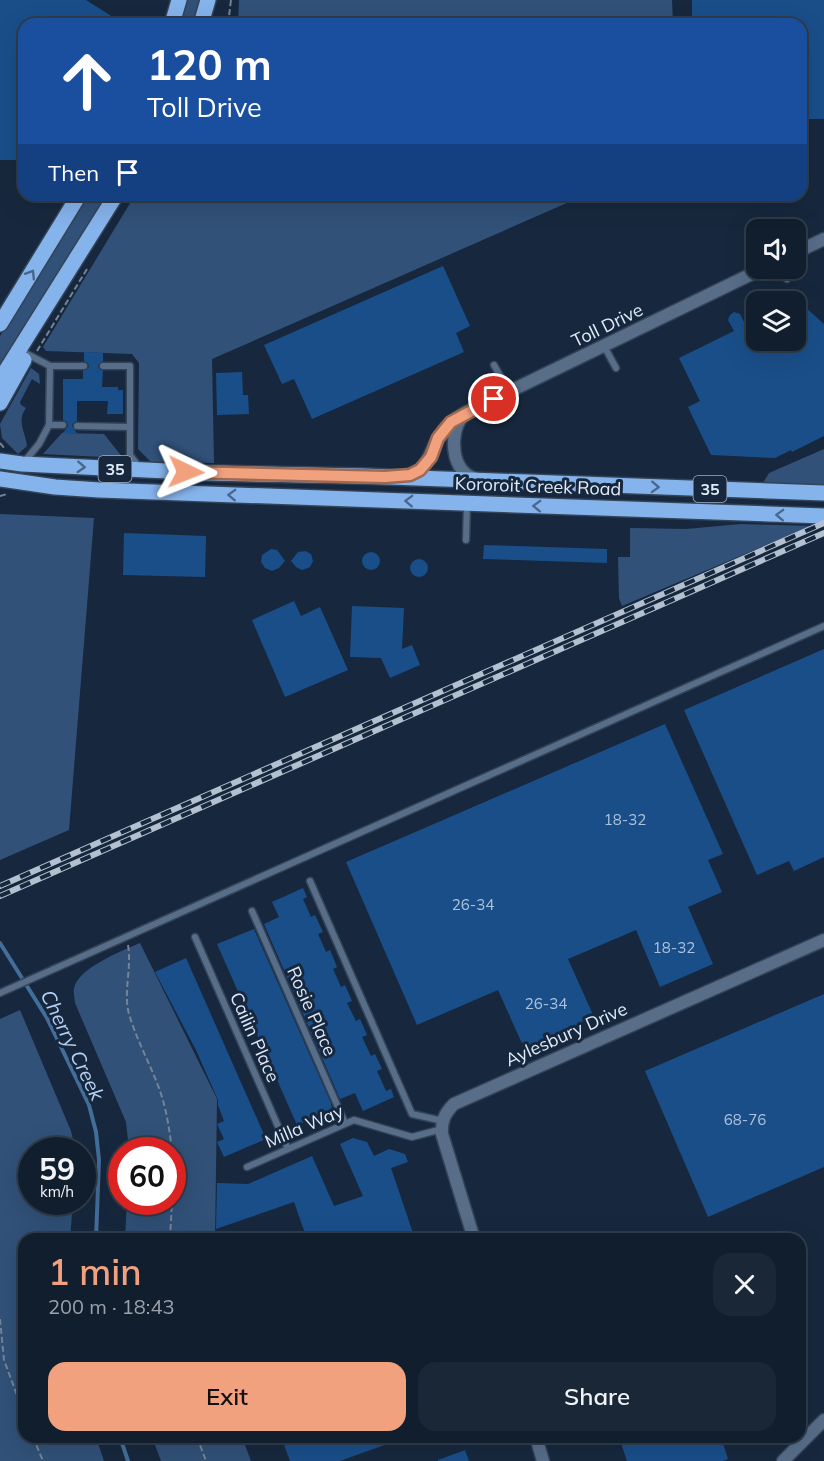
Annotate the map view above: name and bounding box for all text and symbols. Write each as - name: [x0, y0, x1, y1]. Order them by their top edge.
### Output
- text: 120 m: [147, 38, 272, 91]
- icon: ahead: [48, 42, 126, 120]
- text: Toll Drive: [147, 90, 262, 124]
- icon: arrive: [111, 156, 144, 189]
- text: Then: [48, 159, 99, 187]
- map controls: [746, 219, 806, 351]
- button: sound: [746, 219, 806, 279]
- one-way arrow: [23, 270, 35, 280]
- button: layers: [746, 291, 806, 351]
- street label: Toll Drive: [568, 298, 646, 352]
- pin: [468, 373, 519, 424]
- icon: arrive: [477, 382, 510, 415]
- position arrow: [154, 440, 218, 504]
- road number: 35: [98, 456, 132, 482]
- one-way arrow: [76, 461, 85, 474]
- street label: Kororoit Creek Road: [454, 472, 622, 500]
- road number: 35: [694, 476, 726, 502]
- one-way arrow: [650, 480, 659, 493]
- one-way arrow: [227, 489, 236, 502]
- one-way arrow: [404, 495, 413, 508]
- one-way arrow: [532, 499, 541, 512]
- one-way arrow: [775, 508, 784, 521]
- house number: 18-32: [604, 810, 646, 829]
- house number: 26-34: [452, 895, 494, 914]
- house number: 18-32: [653, 938, 695, 957]
- street label: Rosie Place: [282, 963, 342, 1059]
- water label: Cherry Creek: [35, 986, 111, 1105]
- street label: Cailin Place: [225, 988, 285, 1086]
- house number: 26-34: [525, 994, 567, 1013]
- street label: Aylesbury Drive: [501, 997, 631, 1071]
- street label: Milla Way: [261, 1099, 347, 1153]
- house number: 68-76: [724, 1110, 766, 1129]
- speed limit sign: 60: [108, 1137, 186, 1215]
- text: 59: [39, 1150, 75, 1188]
- text: km/h: [40, 1182, 74, 1201]
- text: 1 min: [48, 1249, 142, 1294]
- button: close: [713, 1253, 776, 1316]
- text: 200 m · 18:43: [48, 1294, 174, 1319]
- button: Exit: [48, 1362, 406, 1431]
- button: Share: [418, 1362, 776, 1431]

